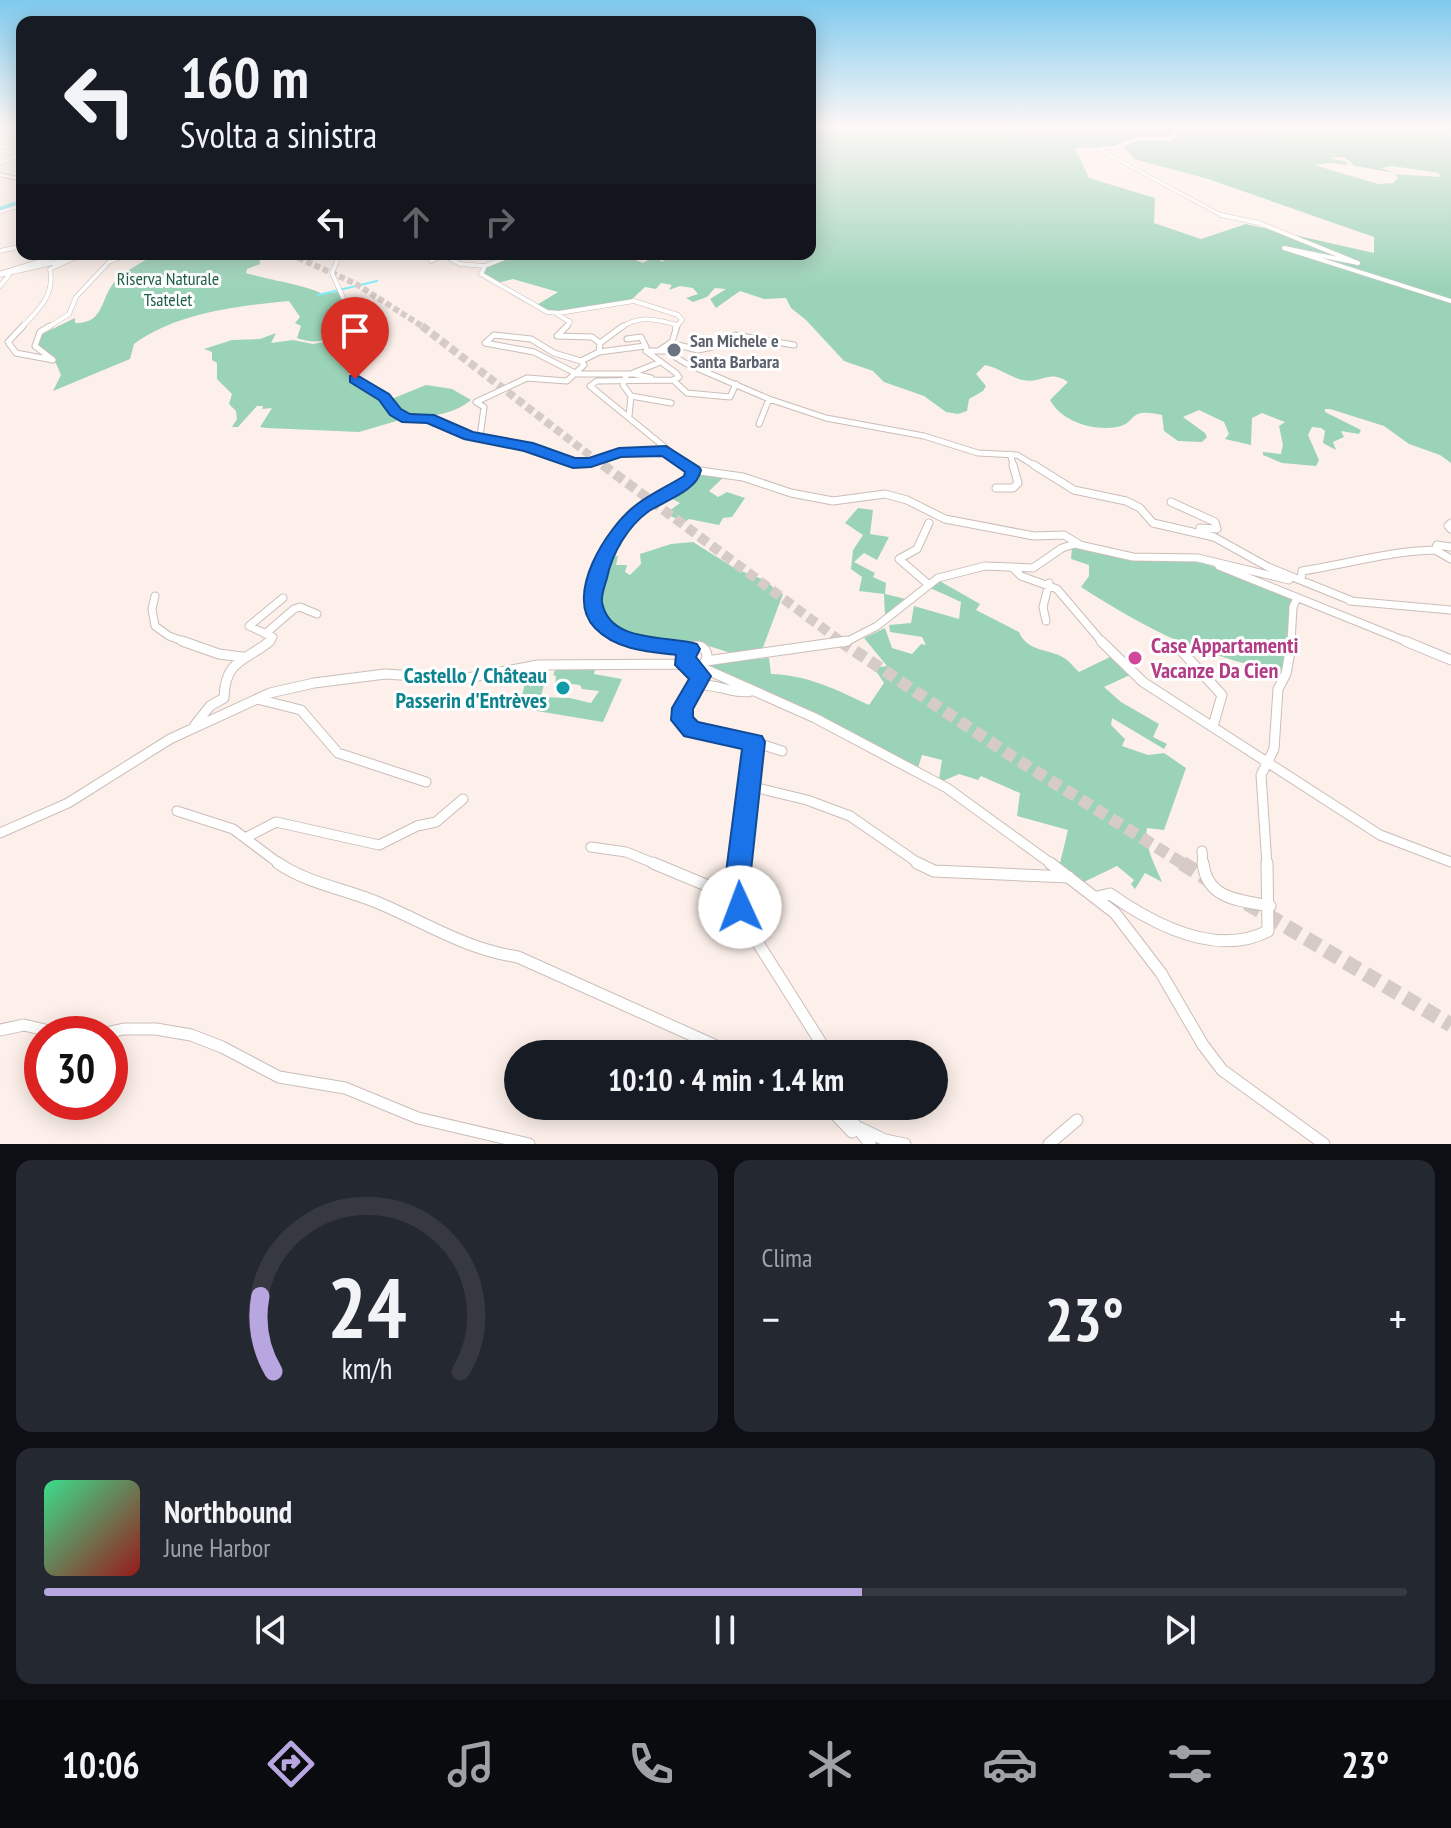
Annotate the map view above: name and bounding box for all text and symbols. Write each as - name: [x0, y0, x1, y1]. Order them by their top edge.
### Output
- text: 160 m: [180, 41, 309, 113]
- icon: left: [48, 48, 152, 152]
- text: Svolta a sinistra: [180, 111, 377, 158]
- icon: left: [310, 200, 354, 244]
- icon: ahead: [394, 200, 438, 244]
- icon: right: [478, 200, 522, 244]
- park label: Riserva Naturale Tsatelet: [117, 267, 219, 311]
- pin: [321, 297, 389, 379]
- icon: arrive: [333, 309, 377, 353]
- place label: San Michele e Santa Barbara: [690, 329, 779, 373]
- marker: San Michele e Santa Barbara: [665, 341, 683, 359]
- place label: Case Appartamenti Vacanze Da Cien: [1150, 631, 1298, 684]
- marker: Case Appartamenti Vacanze Da Cien: [1126, 649, 1144, 667]
- place label: Castello / Château Passerin d'Entrèves: [396, 661, 547, 714]
- marker: Castello / Château Passerin d'Entrèves: [554, 679, 572, 697]
- position arrow: [698, 865, 782, 949]
- speed limit sign: 30: [24, 1016, 128, 1120]
- text: 10:10 · 4 min · 1.4 km: [608, 1060, 844, 1099]
- text: Clima: [762, 1241, 812, 1274]
- text: 24: [327, 1253, 407, 1361]
- text: 23°: [1045, 1280, 1124, 1358]
- text: −: [762, 1290, 780, 1347]
- text: +: [1389, 1290, 1407, 1347]
- text: km/h: [341, 1350, 392, 1387]
- text: Northbound: [164, 1492, 292, 1531]
- text: June Harbor: [164, 1531, 270, 1564]
- icon: previous: [249, 1608, 293, 1652]
- icon: pause: [703, 1608, 747, 1652]
- icon: next: [1158, 1608, 1202, 1652]
- icon: directions: [263, 1736, 319, 1792]
- icon: music: [443, 1736, 499, 1792]
- icon: phone: [623, 1736, 679, 1792]
- icon: climate: [802, 1736, 858, 1792]
- icon: car: [982, 1736, 1038, 1792]
- icon: filters: [1162, 1736, 1218, 1792]
- text: 10:06: [62, 1741, 140, 1788]
- text: 23°: [1342, 1741, 1389, 1788]

